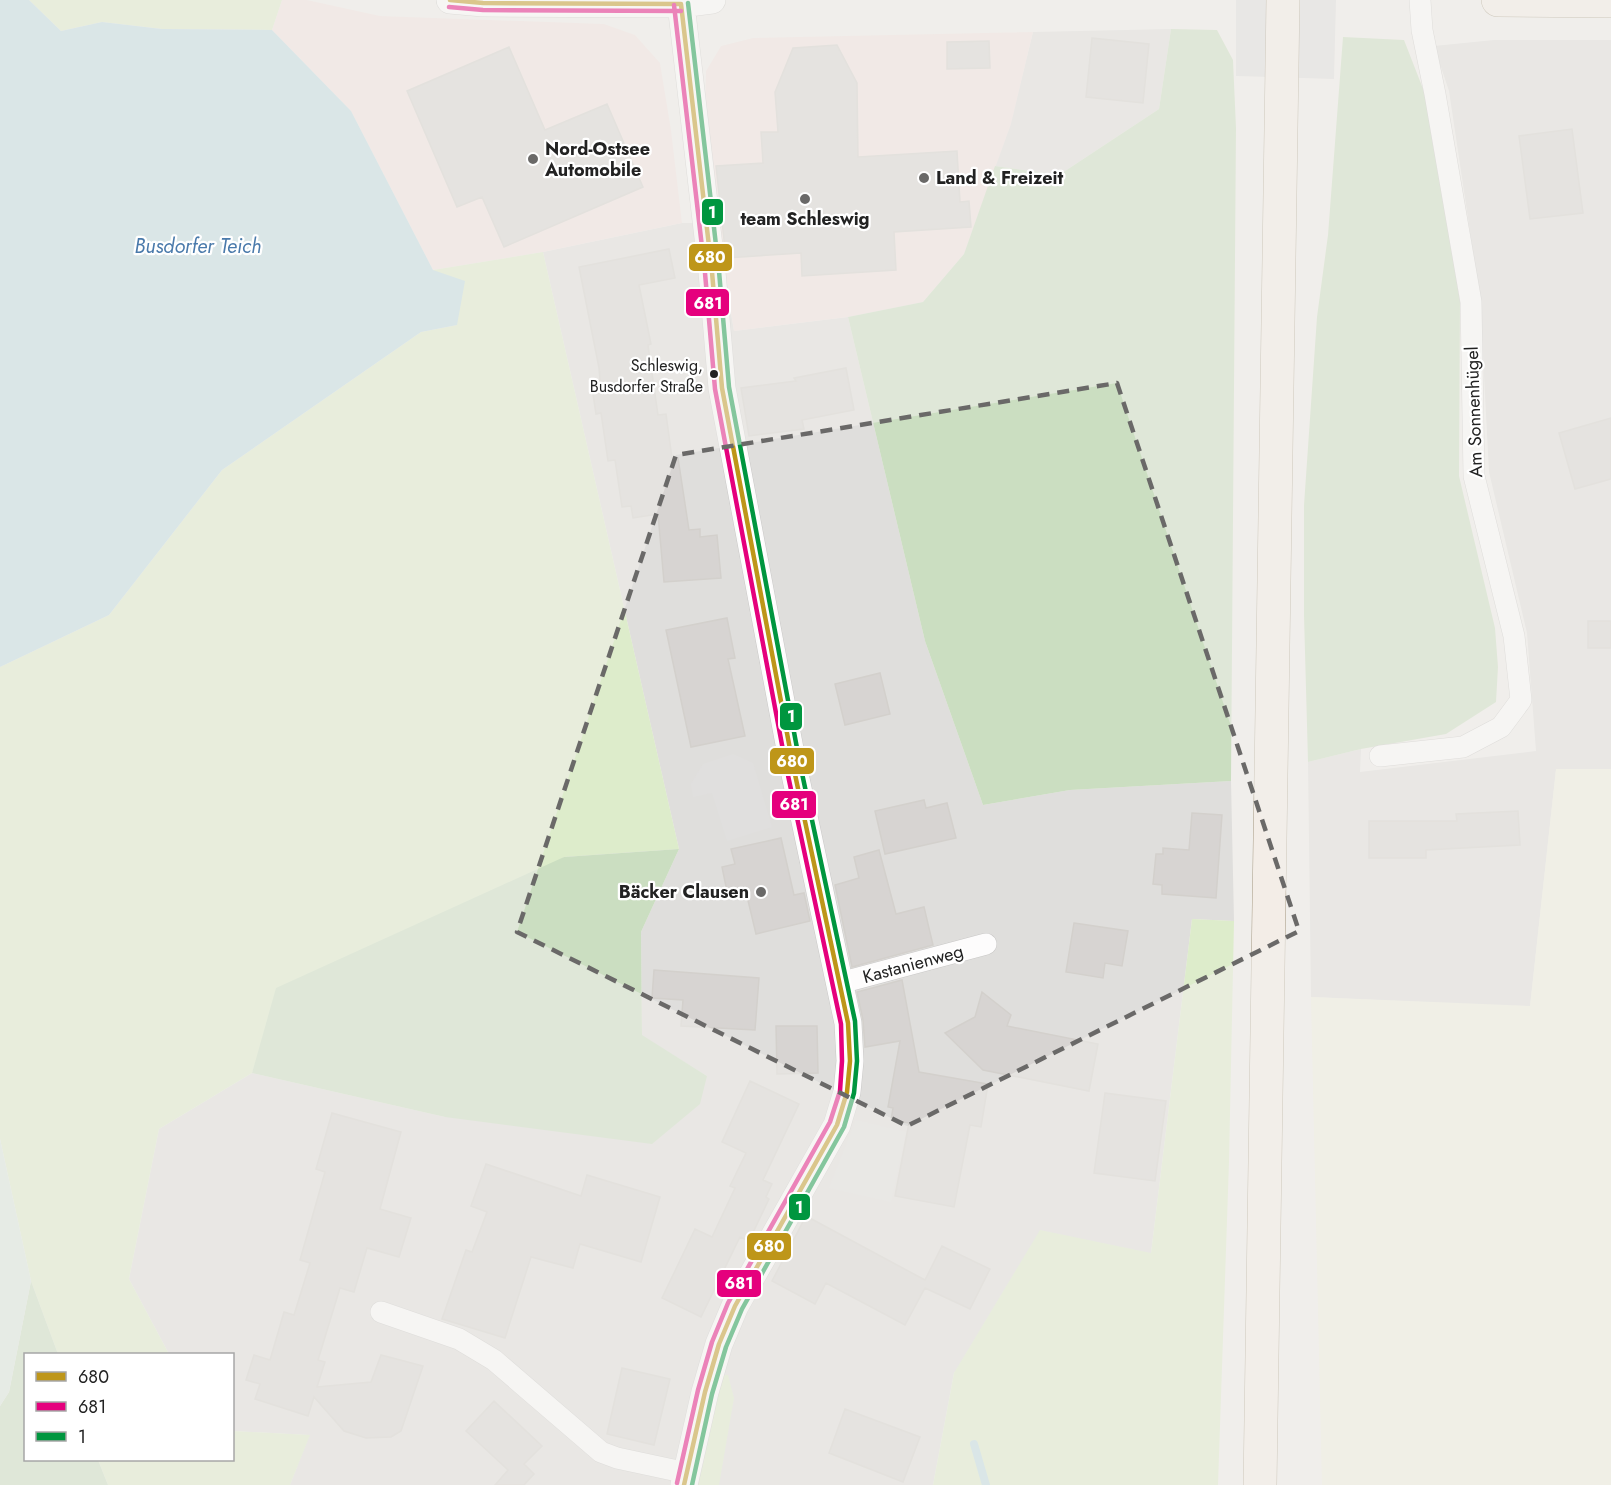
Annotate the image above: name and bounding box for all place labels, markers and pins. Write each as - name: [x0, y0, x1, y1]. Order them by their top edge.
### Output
- place label: Nord-Ostsee Automobile: [544, 136, 650, 183]
- marker: Nord-Ostsee Automobile: [526, 152, 540, 166]
- place label: Land & Freizeit: [936, 165, 1063, 191]
- marker: Land & Freizeit: [917, 171, 931, 185]
- marker: team Schleswig: [798, 192, 812, 206]
- place label: team Schleswig: [740, 206, 870, 232]
- place label: Schleswig, Busdorfer Straße: [590, 354, 703, 398]
- marker: Schleswig, Busdorfer Straße: [708, 368, 720, 380]
- place label: Bäcker Clausen: [619, 879, 749, 905]
- marker: Bäcker Clausen: [754, 885, 768, 899]

